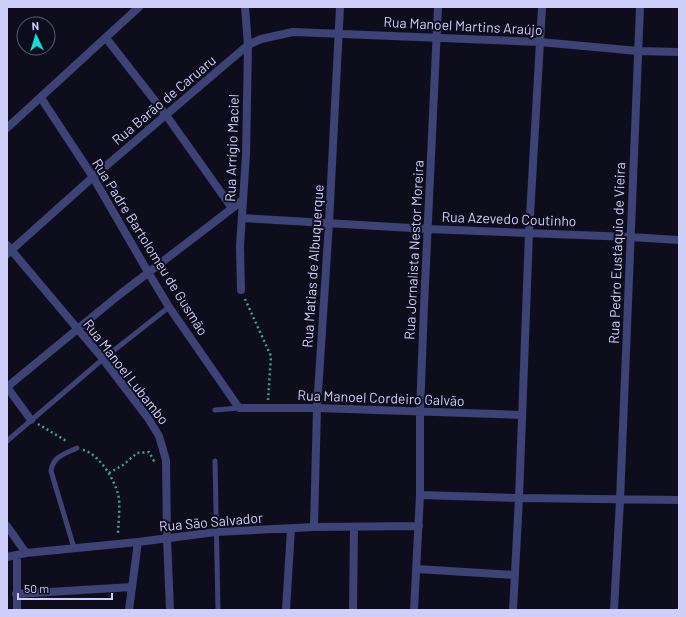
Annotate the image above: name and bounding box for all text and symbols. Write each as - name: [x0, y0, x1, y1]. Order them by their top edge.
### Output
- street label: Rua Manoel Martins Araújo: [383, 13, 543, 38]
- north arrow: [16, 16, 56, 56]
- text: N: [31, 19, 39, 32]
- street label: Rua Barão de Caruaru: [108, 51, 219, 148]
- street label: Rua Arrígio Maciel: [221, 94, 242, 202]
- street label: Rua Padre Bartolomeu de Gusmão: [89, 155, 212, 338]
- street label: Rua Jornalista Nestor Moreira: [400, 160, 427, 340]
- street label: Rua Pedro Eustáquio de Vieira: [605, 162, 628, 344]
- street label: Rua Matias de Albuquerque: [298, 184, 327, 348]
- street label: Rua Azevedo Coutinho: [441, 208, 577, 229]
- street label: Rua Manoel Lubambo: [80, 316, 173, 428]
- street label: Rua Manoel Cordeiro Galvão: [297, 386, 465, 409]
- street label: Rua São Salvador: [158, 508, 264, 535]
- scale bar: [18, 575, 112, 601]
- text: 50 m: [24, 581, 49, 595]

